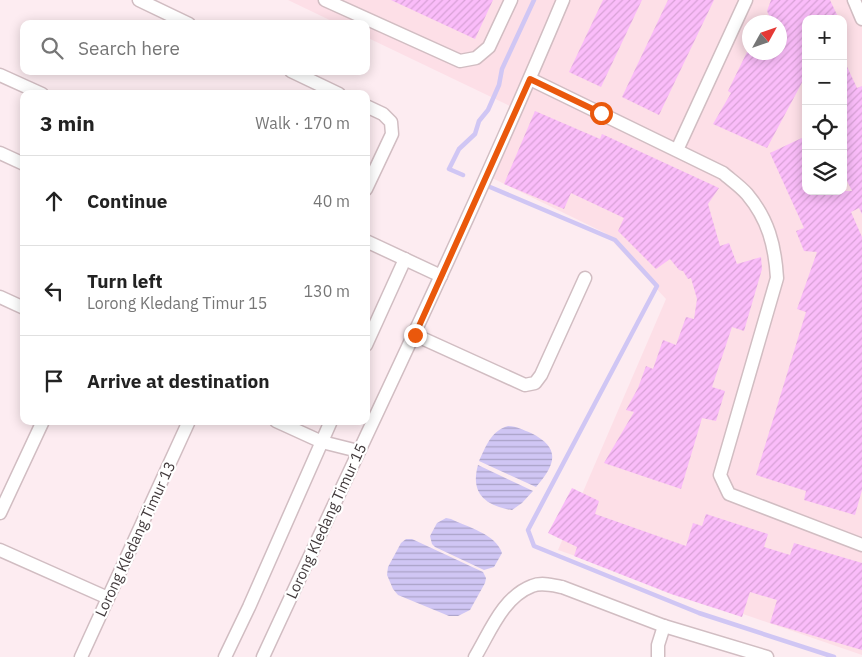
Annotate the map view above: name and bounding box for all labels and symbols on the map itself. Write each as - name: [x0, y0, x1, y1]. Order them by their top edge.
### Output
- north arrow: [742, 15, 787, 60]
- route start: [590, 102, 613, 125]
- route end: [404, 324, 427, 347]
- street label: Lorong Kledang Timur 15: [282, 440, 370, 602]
- street label: Lorong Kledang Timur 13: [91, 458, 179, 620]

